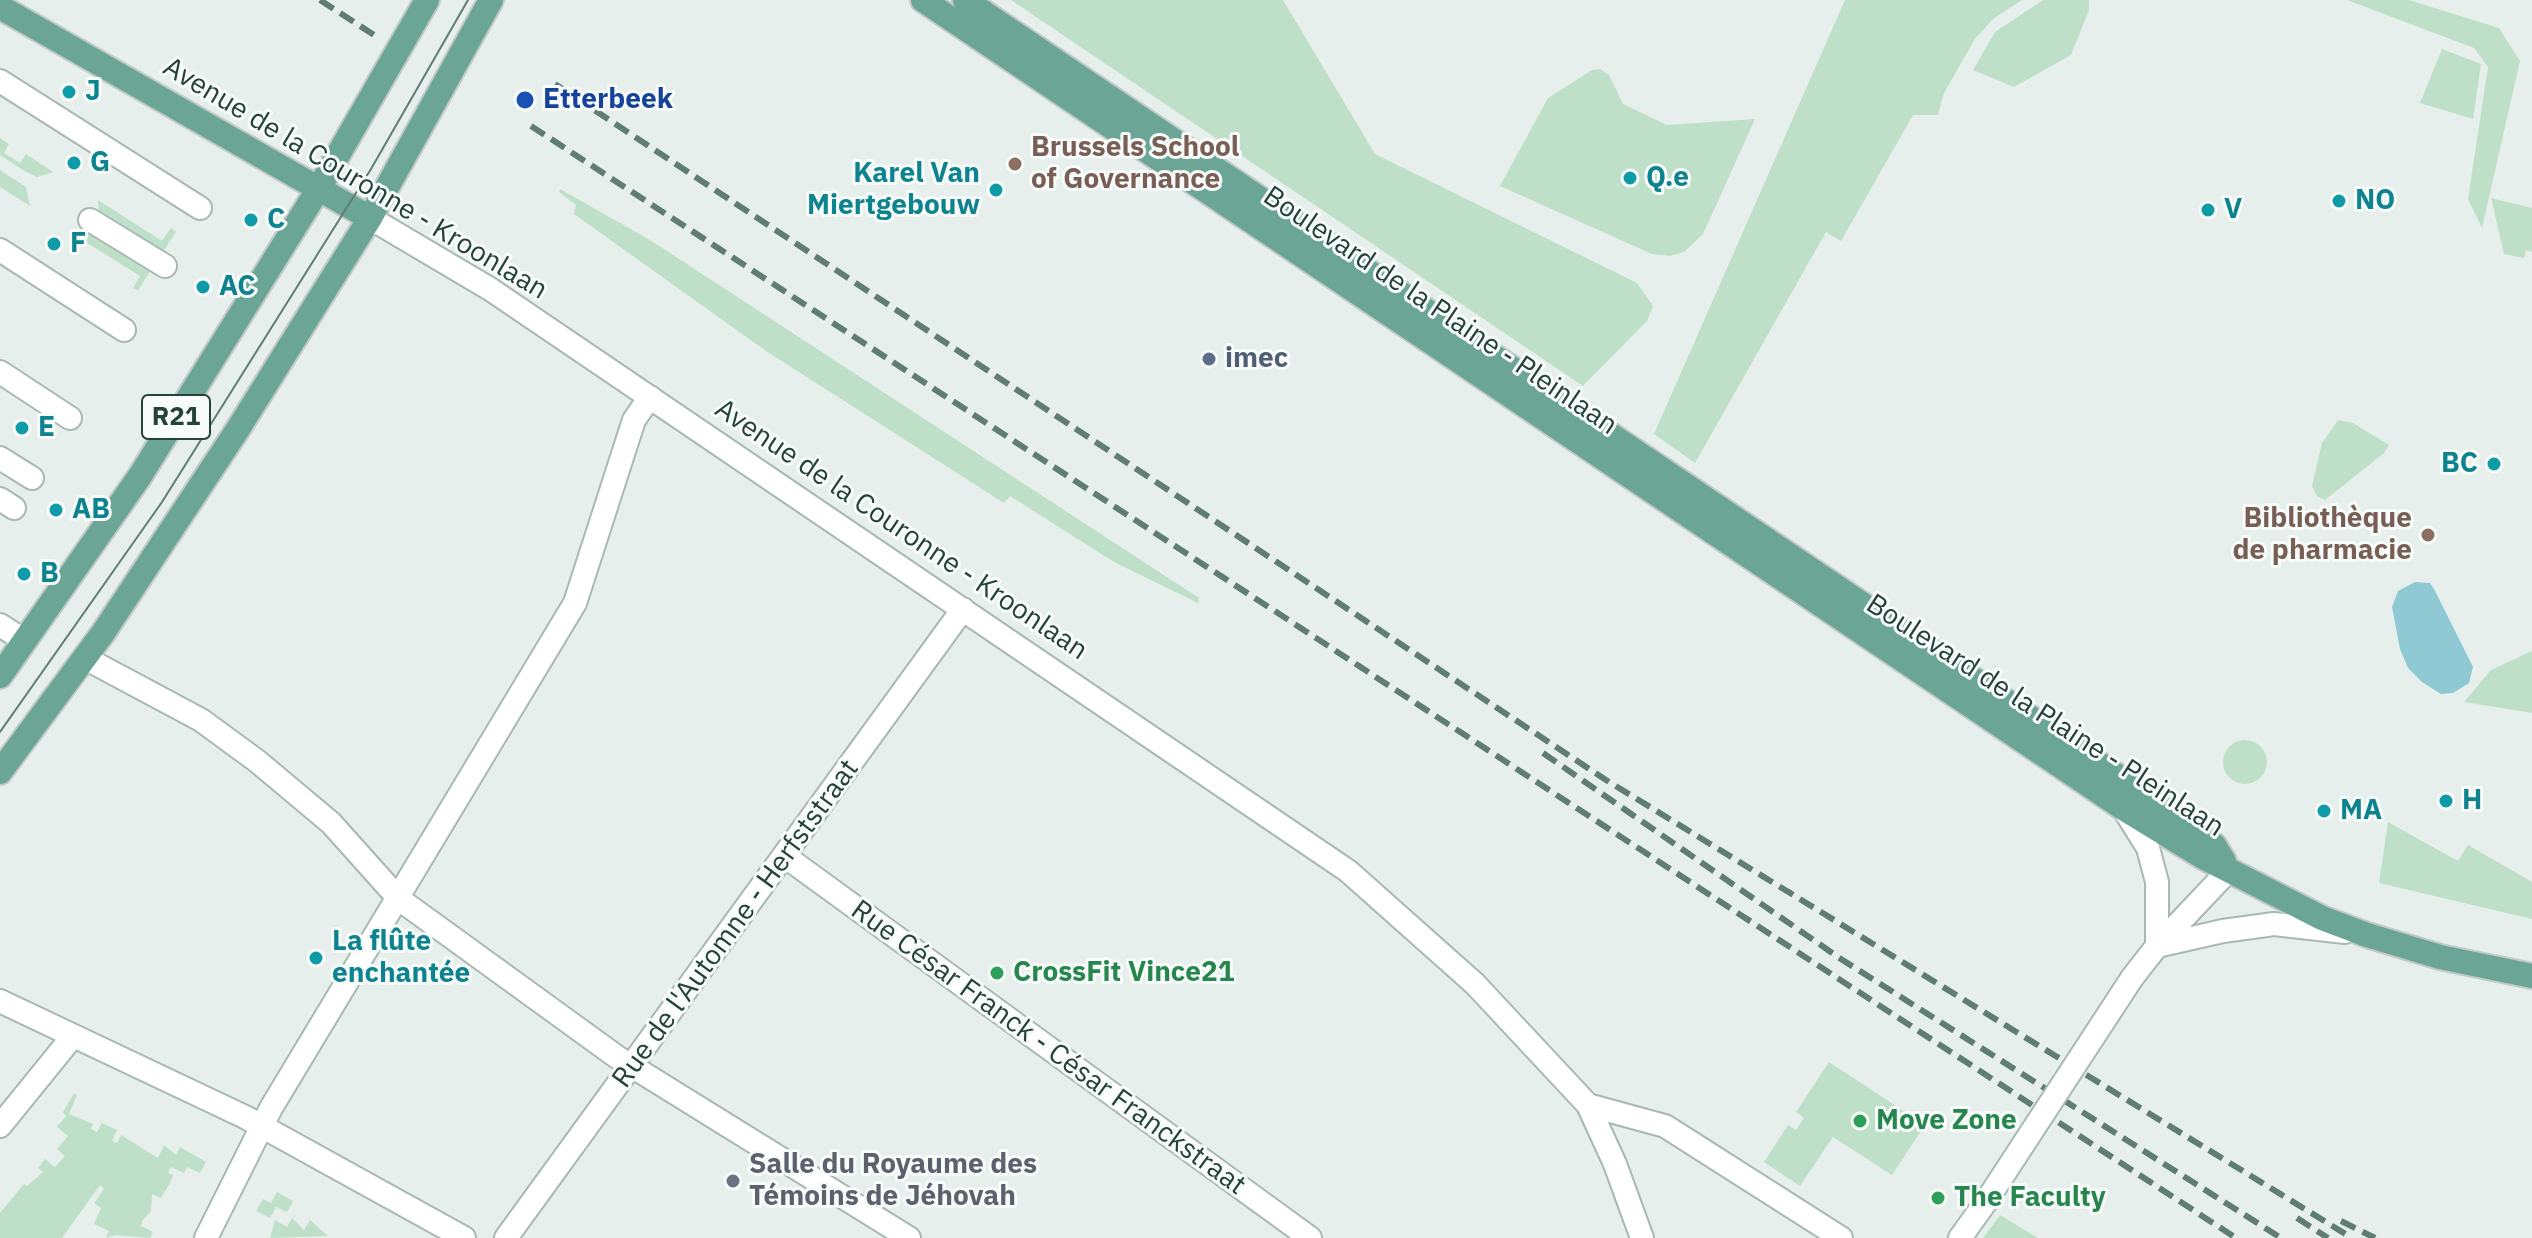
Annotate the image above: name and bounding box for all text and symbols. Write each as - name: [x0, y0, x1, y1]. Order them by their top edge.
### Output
- street label: Avenue de la Couronne - Kroonlaan: [157, 51, 553, 307]
- place label: J: [85, 75, 101, 109]
- marker: J: [60, 83, 78, 101]
- place label: Etterbeek: [543, 83, 673, 117]
- marker: Etterbeek: [514, 89, 536, 111]
- place label: Brussels School of Governance: [1031, 131, 1239, 197]
- place label: G: [90, 146, 110, 180]
- marker: G: [65, 154, 83, 172]
- marker: Brussels School of Governance: [1006, 155, 1024, 173]
- place label: Karel Van Miertgebouw: [807, 157, 980, 223]
- place label: Q.e: [1646, 161, 1689, 195]
- marker: Q.e: [1621, 169, 1639, 187]
- street label: Boulevard de la Plaine - Pleinlaan: [1257, 180, 1623, 442]
- marker: Karel Van Miertgebouw: [987, 181, 1005, 199]
- place label: NO: [2355, 184, 2395, 218]
- marker: NO: [2330, 192, 2348, 210]
- place label: V: [2224, 193, 2242, 227]
- marker: V: [2199, 201, 2217, 219]
- place label: C: [267, 203, 285, 237]
- marker: C: [242, 211, 260, 229]
- place label: F: [70, 227, 86, 261]
- marker: F: [45, 235, 63, 253]
- place label: AC: [219, 270, 256, 304]
- marker: AC: [194, 278, 212, 296]
- place label: imec: [1225, 342, 1288, 376]
- marker: imec: [1200, 350, 1218, 368]
- street label: Avenue de la Couronne - Kroonlaan: [708, 392, 1094, 668]
- road number: R21: [142, 395, 210, 439]
- place label: E: [38, 411, 55, 445]
- marker: E: [13, 419, 31, 437]
- place label: BC: [2441, 447, 2478, 481]
- marker: BC: [2485, 455, 2503, 473]
- place label: AB: [72, 493, 110, 527]
- marker: AB: [47, 501, 65, 519]
- place label: Bibliothèque de pharmacie: [2232, 502, 2412, 568]
- marker: Bibliothèque de pharmacie: [2419, 526, 2437, 544]
- place label: B: [40, 557, 59, 591]
- marker: B: [15, 565, 33, 583]
- street label: Boulevard de la Plaine - Pleinlaan: [1860, 588, 2230, 844]
- street label: Rue de l'Automne - Herfststraat: [606, 753, 866, 1095]
- place label: H: [2462, 784, 2482, 818]
- marker: H: [2437, 792, 2455, 810]
- place label: MA: [2340, 794, 2382, 828]
- marker: MA: [2315, 802, 2333, 820]
- street label: Rue César Franck - César Franckstraat: [844, 894, 1252, 1202]
- place label: La flûte enchantée: [332, 925, 470, 991]
- marker: La flûte enchantée: [307, 949, 325, 967]
- place label: CrossFit Vince21: [1013, 956, 1235, 990]
- marker: CrossFit Vince21: [988, 964, 1006, 982]
- place label: Move Zone: [1876, 1104, 2017, 1138]
- marker: Move Zone: [1851, 1112, 1869, 1130]
- place label: Salle du Royaume des Témoins de Jéhovah: [749, 1148, 1037, 1214]
- marker: Salle du Royaume des Témoins de Jéhovah: [724, 1172, 742, 1190]
- place label: The Faculty: [1954, 1181, 2106, 1215]
- marker: The Faculty: [1929, 1189, 1947, 1207]

